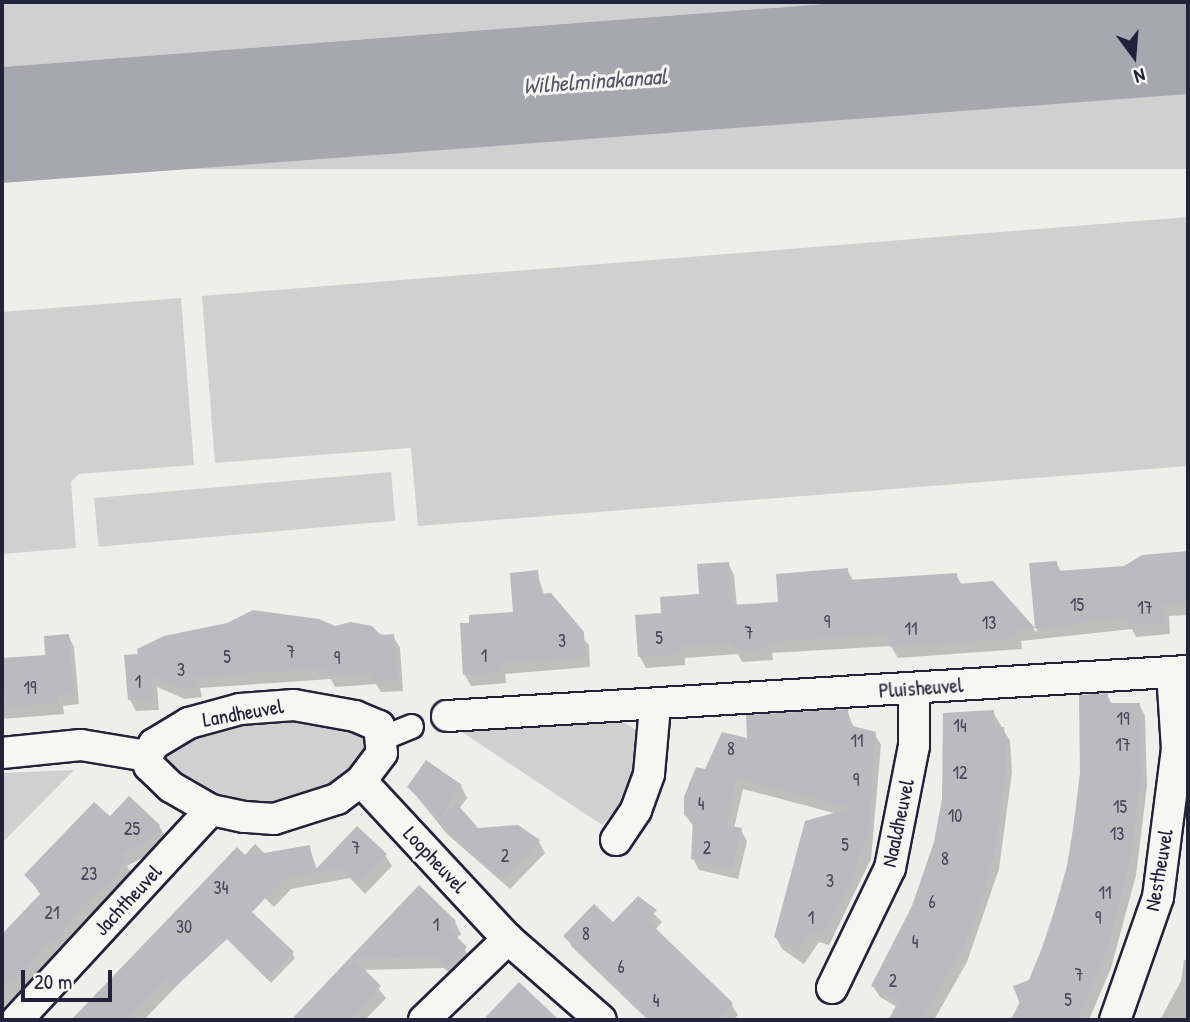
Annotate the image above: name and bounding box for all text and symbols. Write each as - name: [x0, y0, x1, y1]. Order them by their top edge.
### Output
- north arrow: [1099, 21, 1169, 91]
- water label: Wilhelminakanaal: [522, 62, 668, 100]
- text: N: [1131, 62, 1148, 90]
- house number: 15: [1070, 594, 1084, 616]
- house number: 17: [1137, 597, 1153, 619]
- house number: 9: [824, 611, 830, 633]
- house number: 13: [982, 612, 996, 634]
- house number: 11: [904, 618, 918, 640]
- house number: 7: [745, 622, 753, 644]
- house number: 5: [655, 627, 663, 649]
- house number: 3: [558, 630, 566, 652]
- house number: 7: [287, 641, 295, 663]
- house number: 1: [481, 645, 487, 667]
- house number: 5: [223, 646, 231, 668]
- house number: 9: [334, 647, 340, 669]
- house number: 3: [177, 659, 185, 681]
- house number: 1: [135, 671, 141, 693]
- street label: Pluisheuvel: [878, 672, 964, 704]
- house number: 19: [23, 677, 37, 699]
- street label: Landheuvel: [201, 694, 285, 732]
- house number: 19: [1116, 708, 1130, 730]
- house number: 14: [953, 715, 967, 737]
- house number: 11: [850, 730, 864, 752]
- house number: 17: [1115, 734, 1131, 756]
- house number: 8: [727, 738, 735, 760]
- house number: 12: [953, 762, 967, 784]
- house number: 9: [853, 769, 859, 791]
- street label: Naaldheuvel: [876, 777, 920, 869]
- house number: 4: [698, 793, 704, 815]
- house number: 15: [1113, 796, 1127, 818]
- house number: 10: [948, 805, 962, 827]
- house number: 25: [124, 818, 140, 840]
- street label: Loopheuvel: [398, 822, 472, 898]
- house number: 13: [1110, 823, 1124, 845]
- street label: Nestheuvel: [1139, 827, 1179, 913]
- house number: 5: [841, 834, 849, 856]
- house number: 7: [352, 837, 360, 859]
- house number: 2: [703, 837, 711, 859]
- house number: 2: [501, 845, 509, 867]
- house number: 8: [941, 848, 949, 870]
- street label: Jachtheuvel: [89, 859, 167, 941]
- house number: 23: [81, 863, 97, 885]
- house number: 3: [826, 870, 834, 892]
- house number: 34: [214, 877, 228, 899]
- house number: 11: [1098, 882, 1112, 904]
- house number: 6: [928, 891, 936, 913]
- house number: 21: [45, 902, 59, 924]
- house number: 1: [808, 907, 814, 929]
- house number: 9: [1095, 907, 1101, 929]
- house number: 1: [433, 914, 439, 936]
- house number: 30: [176, 916, 192, 938]
- house number: 8: [582, 923, 590, 945]
- house number: 4: [912, 931, 918, 953]
- scale bar: [24, 956, 116, 1000]
- house number: 6: [617, 956, 625, 978]
- house number: 7: [1075, 964, 1083, 986]
- text: 20 m: [34, 967, 72, 996]
- house number: 2: [889, 970, 897, 992]
- house number: 5: [1064, 989, 1072, 1011]
- house number: 4: [653, 990, 659, 1012]

